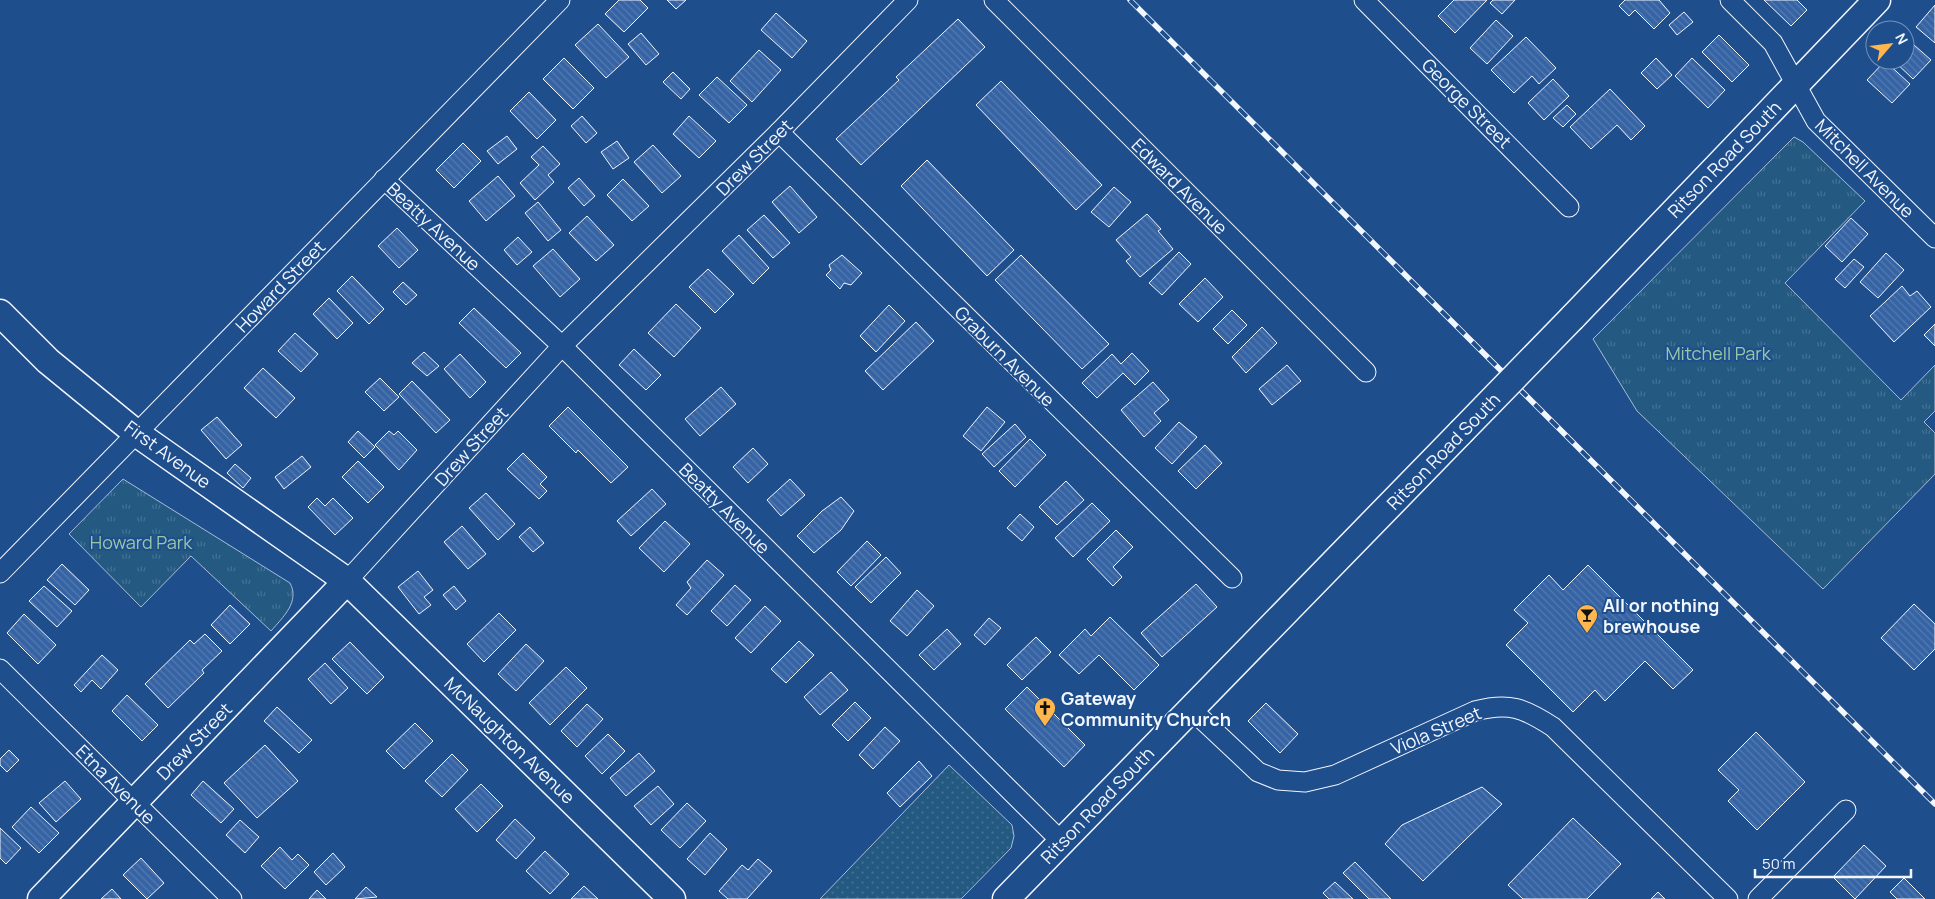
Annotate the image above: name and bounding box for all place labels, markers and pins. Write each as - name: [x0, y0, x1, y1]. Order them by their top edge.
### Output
- place label: All or nothing brewhouse: [1603, 593, 1719, 638]
- bar icon: All or nothing brewhouse: [1575, 603, 1599, 634]
- place label: Gateway Community Church: [1061, 686, 1231, 731]
- church icon: Gateway Community Church: [1033, 696, 1057, 727]

